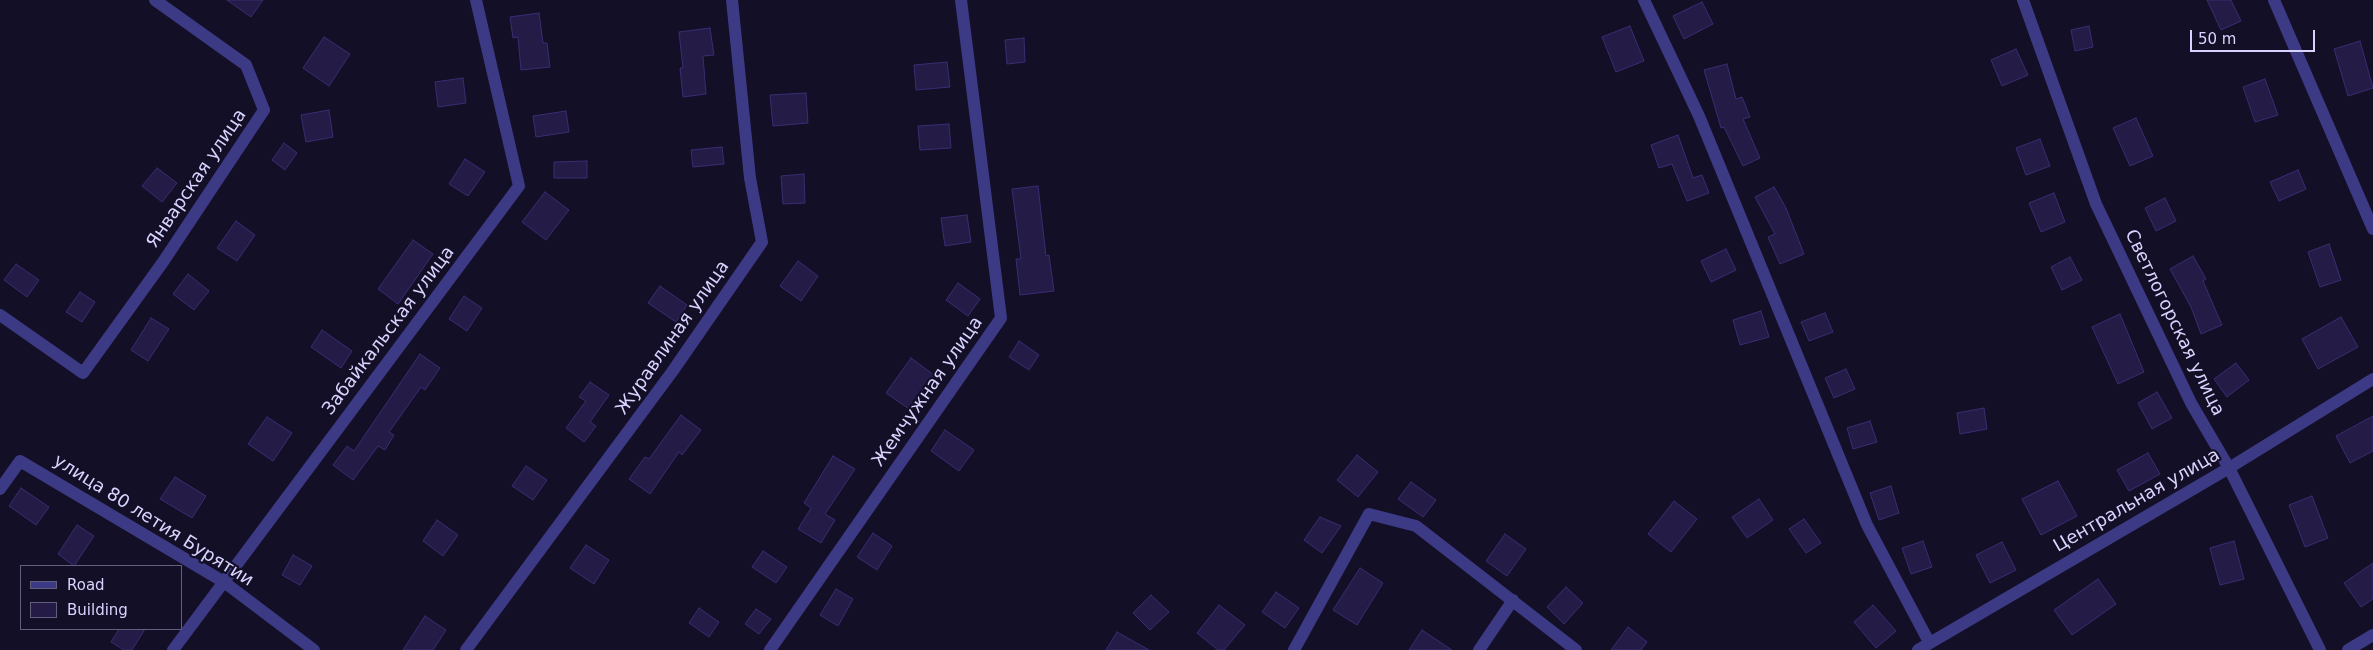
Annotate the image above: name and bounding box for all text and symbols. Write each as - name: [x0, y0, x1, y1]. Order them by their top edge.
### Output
- scale bar: [2193, 20, 2318, 52]
- text: 50 m: [2198, 30, 2236, 48]
- street label: Январская улица: [143, 105, 251, 253]
- street label: Светлогорская улица: [2119, 226, 2229, 420]
- street label: Забайкальская улица: [318, 242, 460, 420]
- street label: Журавлиная улица: [612, 257, 734, 419]
- street label: Жемчужная улица: [868, 313, 988, 471]
- street label: Центральная улица: [2050, 445, 2224, 557]
- street label: улица 80 летия Бурятии: [49, 450, 257, 592]
- legend: [20, 565, 182, 630]
- text: Road: [67, 576, 105, 594]
- text: Building: [67, 601, 128, 619]

